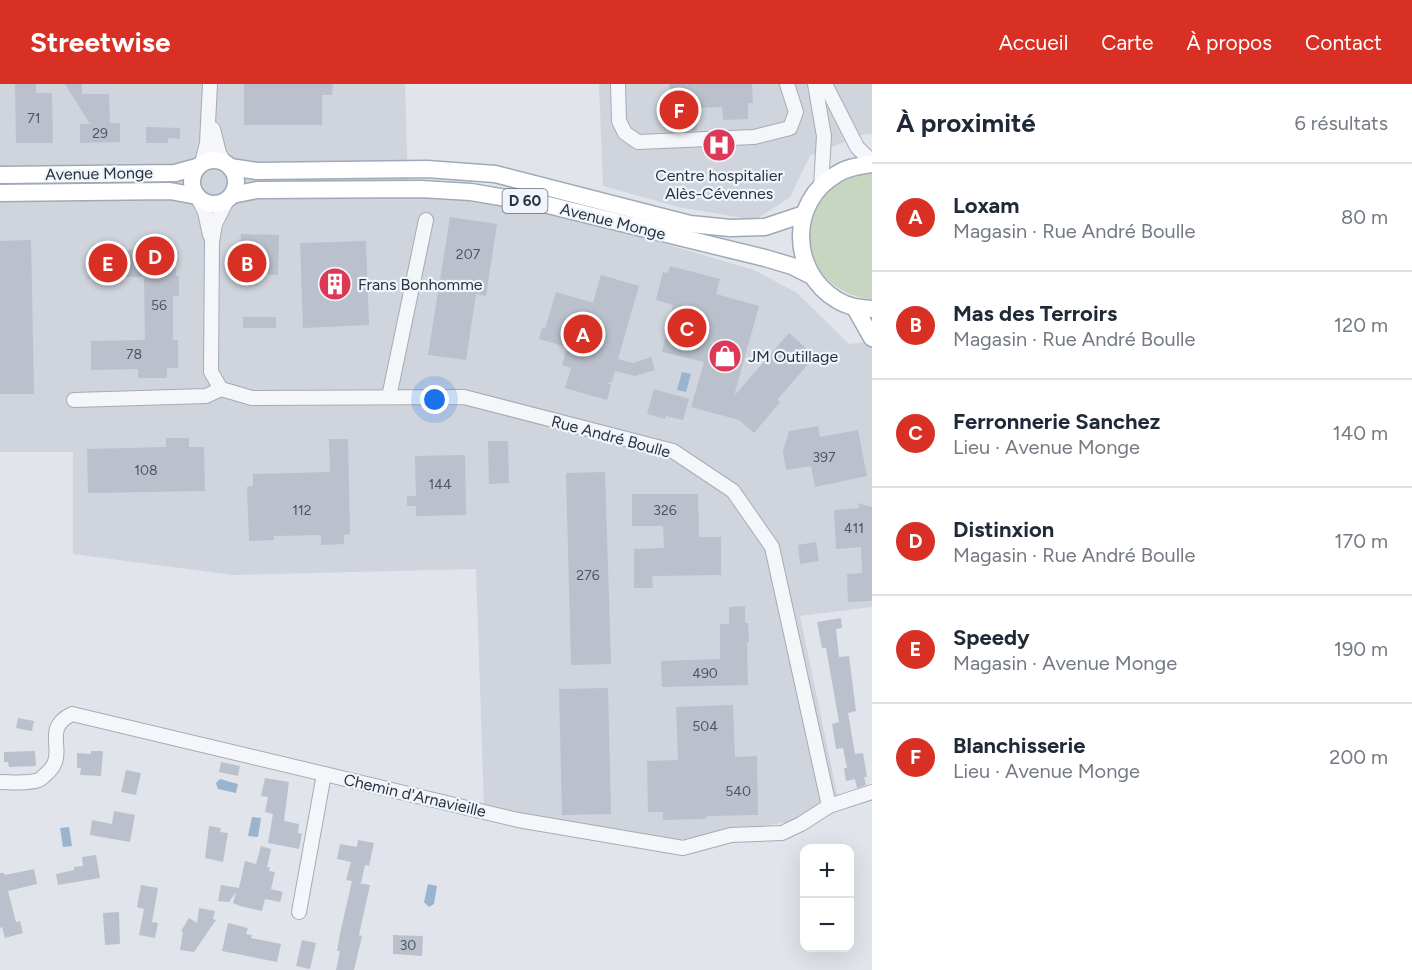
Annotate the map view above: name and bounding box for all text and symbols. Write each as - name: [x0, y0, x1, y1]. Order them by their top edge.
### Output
- text: Streetwise: [30, 25, 170, 59]
- text: Accueil: [999, 30, 1068, 55]
- text: Carte: [1101, 30, 1154, 55]
- text: À propos: [1187, 30, 1272, 55]
- text: Contact: [1305, 30, 1382, 55]
- pin: F: [660, 87, 698, 132]
- text: À proximité: [896, 107, 1036, 139]
- house number: 71: [27, 110, 41, 127]
- text: 6 résultats: [1295, 111, 1388, 135]
- house number: 29: [92, 125, 108, 142]
- hospital icon: Centre hospitalier Alès-Cévennes: [701, 127, 737, 163]
- street label: Avenue Monge: [45, 163, 153, 184]
- place label: Centre hospitalier Alès-Cévennes: [655, 166, 783, 203]
- road number: D 60: [502, 189, 548, 213]
- text: Loxam: [953, 192, 1020, 219]
- street label: Avenue Monge: [558, 199, 668, 244]
- text: A: [908, 205, 923, 229]
- text: 80 m: [1341, 205, 1388, 229]
- text: Magasin · Rue André Boulle: [953, 219, 1195, 243]
- pin: D: [136, 234, 174, 279]
- pin: E: [88, 240, 128, 285]
- pin: B: [228, 240, 266, 285]
- house number: 207: [456, 246, 481, 263]
- building icon: Frans Bonhomme: [317, 266, 353, 302]
- place label: Frans Bonhomme: [358, 275, 483, 294]
- house number: 56: [151, 297, 167, 314]
- text: Mas des Terroirs: [953, 300, 1117, 327]
- pin: C: [668, 306, 706, 350]
- pin: A: [564, 312, 602, 356]
- text: B: [909, 313, 922, 337]
- text: 120 m: [1334, 313, 1388, 337]
- text: Magasin · Rue André Boulle: [953, 327, 1195, 351]
- shop icon: JM Outillage: [707, 338, 743, 374]
- house number: 78: [126, 346, 142, 363]
- place label: JM Outillage: [748, 347, 838, 366]
- your location: [420, 385, 449, 414]
- text: Ferronnerie Sanchez: [953, 408, 1160, 435]
- street label: Rue André Boulle: [549, 411, 673, 462]
- text: C: [908, 421, 923, 445]
- text: 140 m: [1333, 421, 1388, 445]
- text: Lieu · Avenue Monge: [953, 435, 1140, 459]
- house number: 397: [812, 449, 836, 466]
- house number: 108: [134, 462, 158, 479]
- house number: 144: [428, 476, 452, 493]
- house number: 112: [292, 502, 312, 519]
- house number: 326: [653, 502, 677, 519]
- text: Distinxion: [953, 516, 1054, 543]
- house number: 411: [844, 520, 864, 537]
- text: D: [909, 529, 923, 553]
- text: 170 m: [1334, 529, 1388, 553]
- text: Magasin · Rue André Boulle: [953, 543, 1195, 567]
- house number: 276: [576, 567, 600, 584]
- text: Speedy: [953, 624, 1030, 651]
- text: E: [910, 637, 921, 661]
- text: 190 m: [1334, 637, 1388, 661]
- text: Magasin · Avenue Monge: [953, 651, 1177, 675]
- house number: 490: [692, 665, 718, 682]
- house number: 504: [692, 718, 718, 735]
- text: Blanchisserie: [953, 732, 1085, 759]
- text: F: [910, 745, 921, 769]
- text: 200 m: [1329, 745, 1388, 769]
- text: Lieu · Avenue Monge: [953, 759, 1140, 783]
- street label: Chemin d'Arnavieille: [342, 770, 488, 821]
- house number: 540: [725, 783, 751, 800]
- map controls: [800, 844, 854, 952]
- button: +: [800, 844, 854, 898]
- button: −: [800, 898, 854, 952]
- house number: 30: [400, 937, 416, 954]

